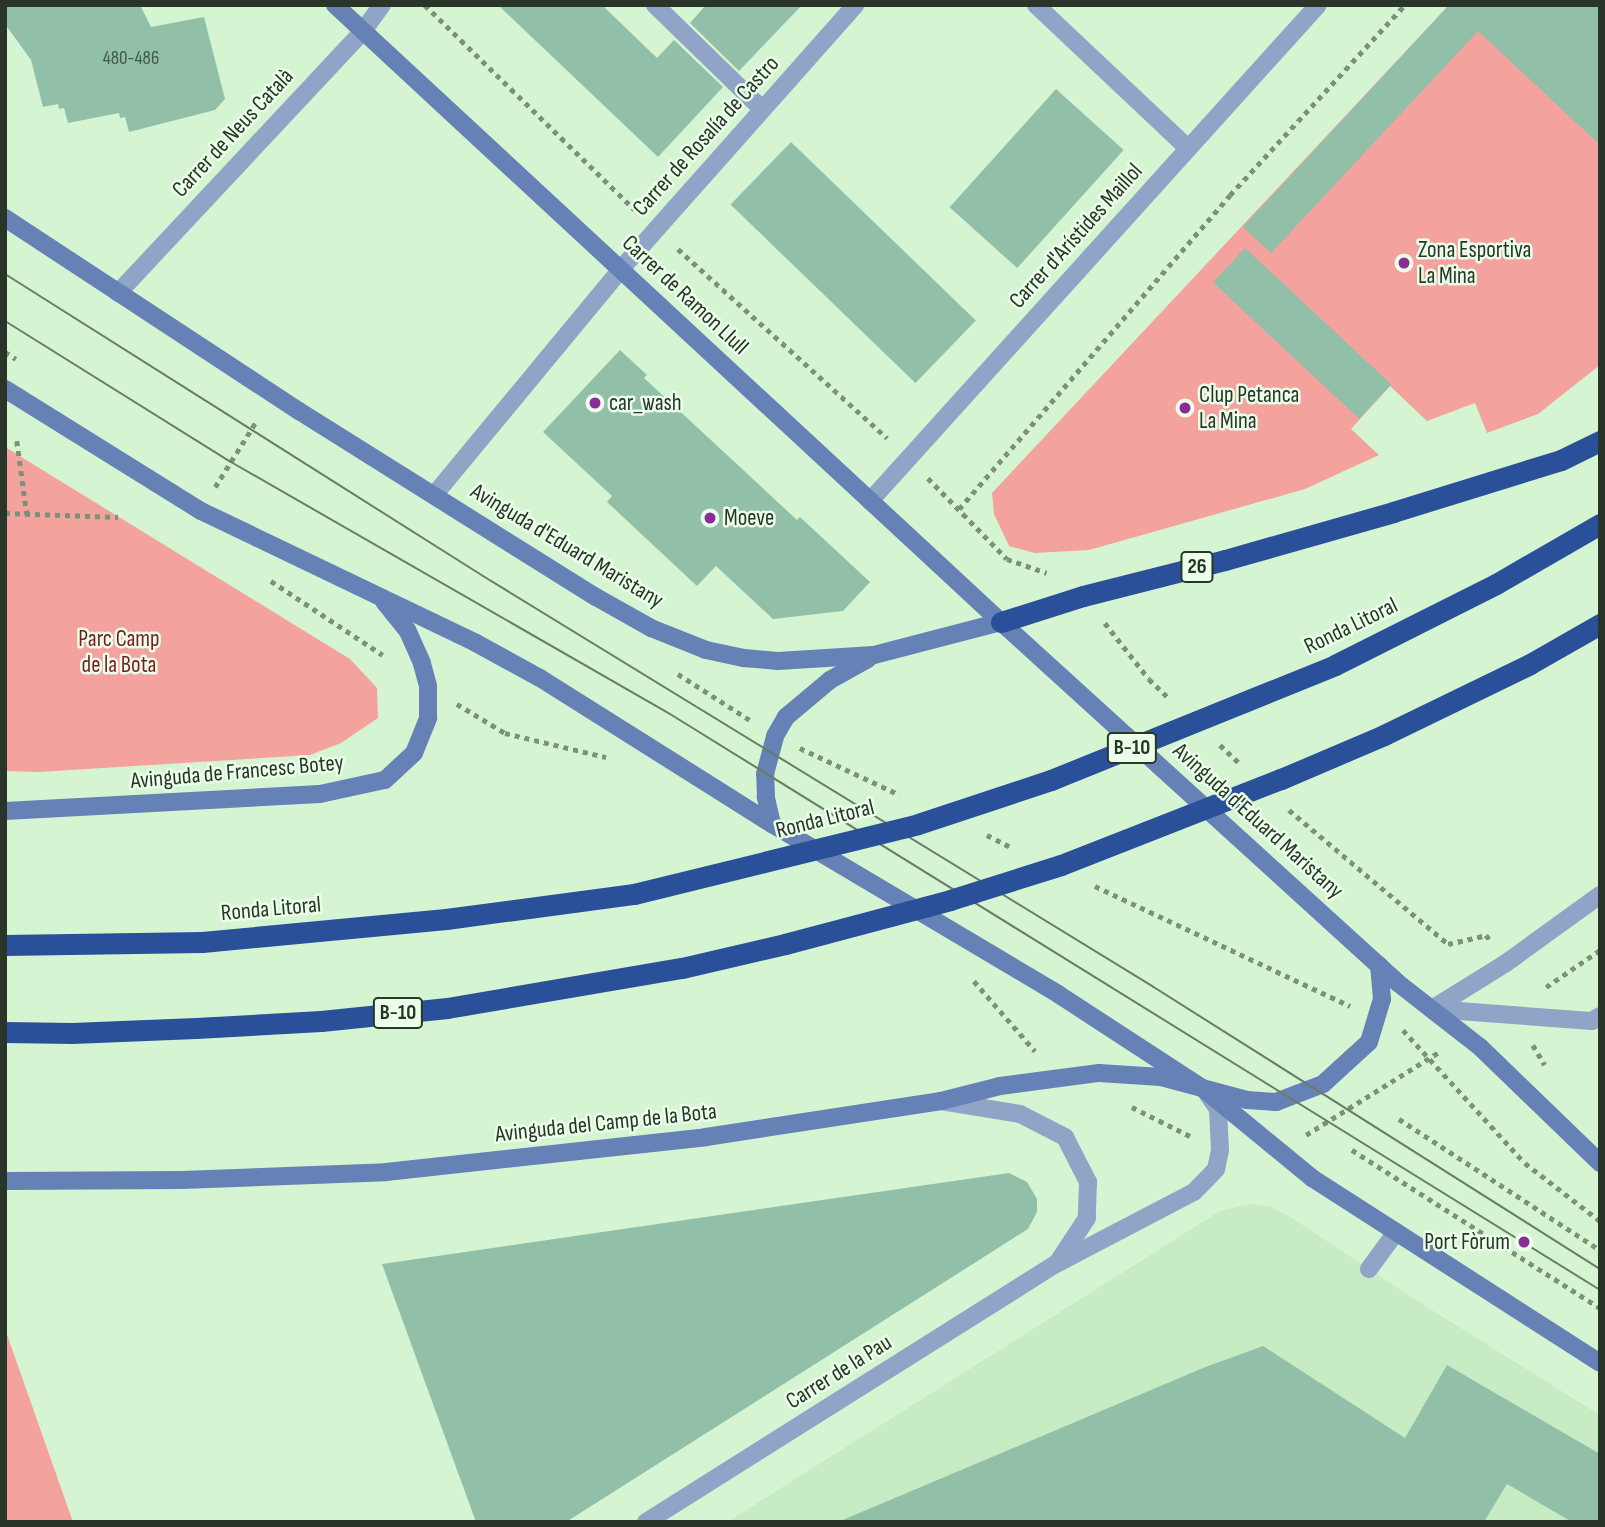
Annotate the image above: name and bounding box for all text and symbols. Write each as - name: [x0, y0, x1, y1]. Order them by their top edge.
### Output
- house number: 480-486: [103, 48, 159, 70]
- street label: Carrer de Rosalía de Castro: [627, 50, 785, 222]
- street label: Carrer de Neus Català: [166, 63, 300, 203]
- street label: Carrer d'Arístides Maillol: [1004, 158, 1148, 314]
- street label: Carrer de Ramon Llull: [616, 230, 754, 360]
- place label: Zona Esportiva La Mina: [1418, 236, 1531, 290]
- marker: Zona Esportiva La Mina: [1396, 255, 1412, 271]
- place label: Clup Petanca La Mina: [1199, 381, 1299, 435]
- place label: car_wash: [609, 389, 682, 417]
- marker: car_wash: [587, 395, 603, 411]
- marker: Clup Petanca La Mina: [1177, 400, 1193, 416]
- street label: Avinguda d'Eduard Maristany: [466, 478, 668, 614]
- place label: Moeve: [724, 504, 774, 532]
- marker: Moeve: [702, 510, 718, 526]
- road number: 26: [1180, 550, 1214, 584]
- street label: Ronda Litoral: [1300, 592, 1402, 660]
- park label: Parc Camp de la Bota: [78, 625, 160, 679]
- road number: B-10: [1106, 730, 1158, 766]
- street label: Avinguda d'Eduard Maristany: [1167, 737, 1349, 905]
- street label: Avinguda de Francesc Botey: [129, 749, 345, 795]
- street label: Ronda Litoral: [773, 793, 877, 845]
- street label: Ronda Litoral: [220, 891, 322, 927]
- road number: B-10: [372, 996, 424, 1030]
- street label: Avinguda del Camp de la Bota: [494, 1098, 718, 1148]
- place label: Port Fòrum: [1424, 1228, 1510, 1256]
- marker: Port Fòrum: [1516, 1234, 1532, 1250]
- street label: Carrer de la Pau: [781, 1329, 897, 1415]

